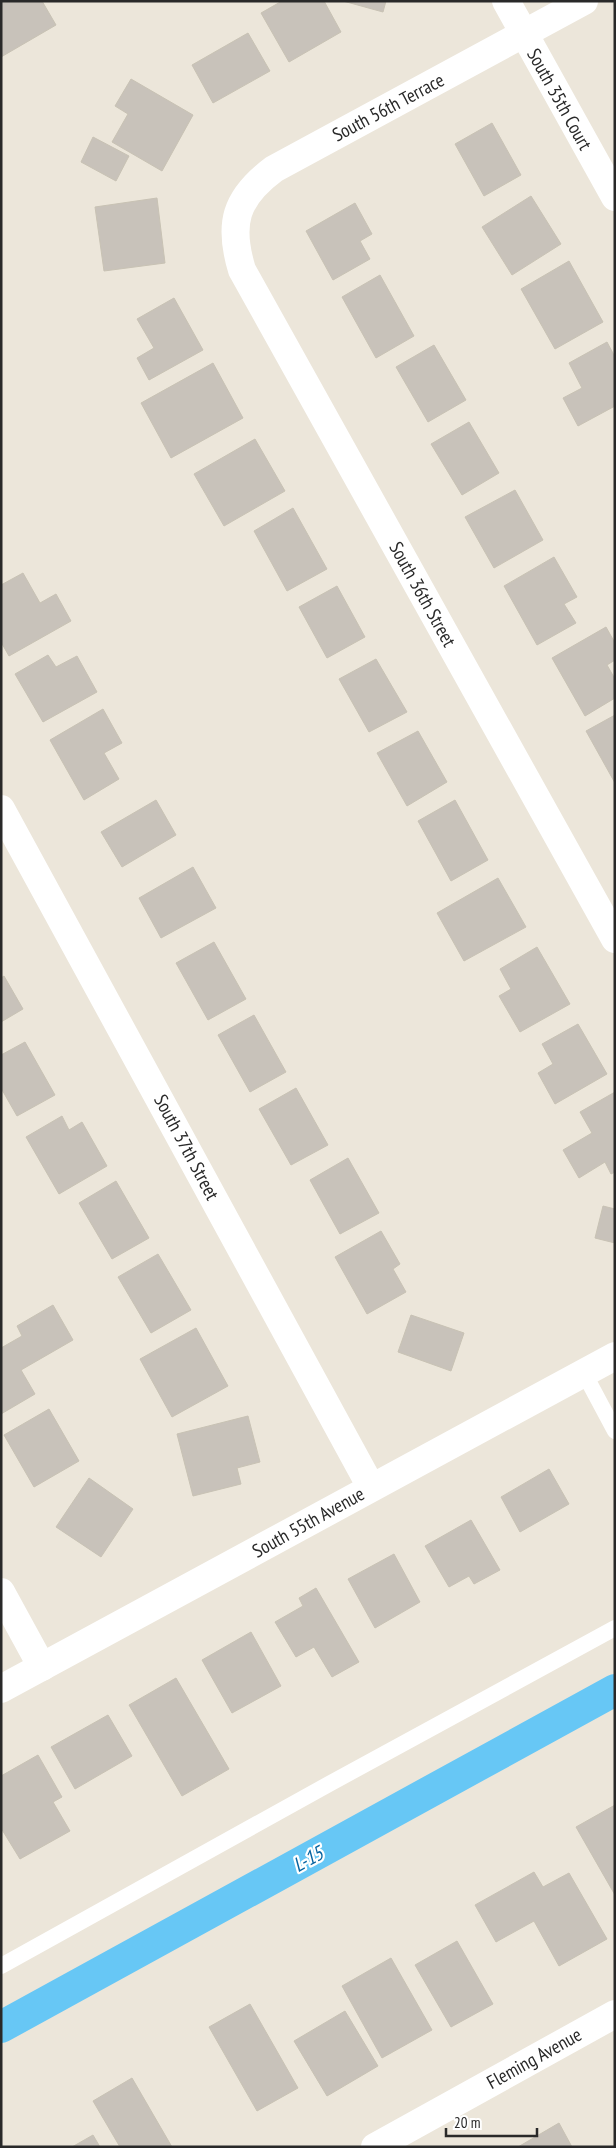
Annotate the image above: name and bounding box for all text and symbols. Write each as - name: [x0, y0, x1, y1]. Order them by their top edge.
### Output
- street label: South 35th Court: [522, 44, 598, 155]
- street label: South 56th Terrace: [328, 67, 448, 146]
- street label: South 36th Street: [384, 537, 462, 651]
- street label: South 37th Street: [149, 1090, 225, 1205]
- street label: South 55th Avenue: [248, 1481, 368, 1563]
- water label: L-15: [288, 1839, 330, 1878]
- street label: Fleming Avenue: [482, 2022, 586, 2094]
- scale bar: [446, 2106, 537, 2138]
- text: 20 m: [454, 2113, 480, 2132]

